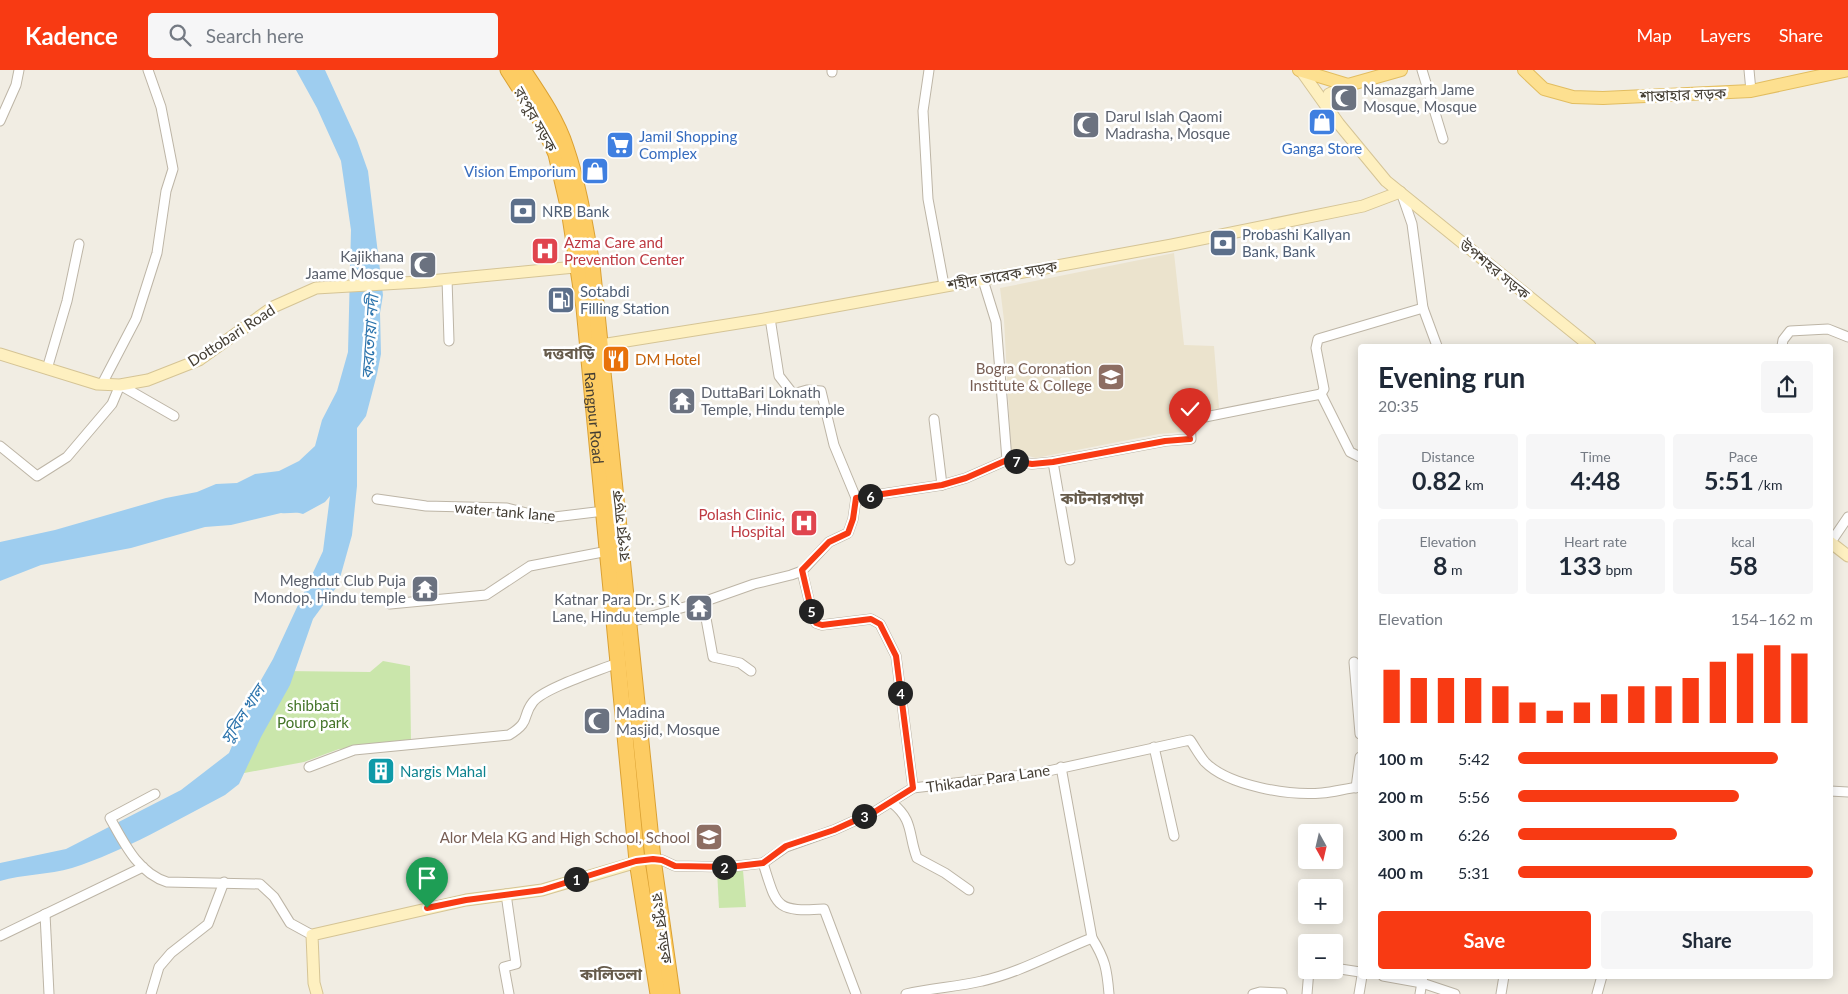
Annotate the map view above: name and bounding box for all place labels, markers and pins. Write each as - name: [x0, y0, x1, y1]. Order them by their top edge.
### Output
- place label: Namazgarh Jame Mosque, Mosque: [1363, 80, 1477, 115]
- mosque icon: Namazgarh Jame Mosque, Mosque: [1329, 83, 1359, 113]
- place label: Darul Islah Qaomi Madrasha, Mosque: [1105, 107, 1230, 142]
- shop icon: Ganga Store: [1307, 107, 1337, 137]
- mosque icon: Darul Islah Qaomi Madrasha, Mosque: [1071, 110, 1101, 140]
- place label: Jamil Shopping Complex: [639, 127, 737, 162]
- supermarket icon: Jamil Shopping Complex: [605, 130, 635, 160]
- place label: Ganga Store: [1282, 139, 1362, 157]
- shop icon: Vision Emporium: [580, 156, 610, 186]
- place label: Vision Emporium: [464, 162, 576, 180]
- bank icon: NRB Bank: [508, 196, 538, 226]
- place label: NRB Bank: [542, 202, 610, 220]
- place label: Probashi Kallyan Bank, Bank: [1242, 225, 1351, 260]
- bank icon: Probashi Kallyan Bank, Bank: [1208, 228, 1238, 258]
- place label: Azma Care and Prevention Center: [564, 233, 685, 268]
- hospital icon: Azma Care and Prevention Center: [530, 236, 560, 266]
- place label: Kajikhana Jaame Mosque: [306, 247, 404, 282]
- mosque icon: Kajikhana Jaame Mosque: [408, 250, 438, 280]
- place label: Sotabdi Filling Station: [580, 282, 669, 317]
- fuel station icon: Sotabdi Filling Station: [546, 285, 576, 315]
- restaurant icon: DM Hotel: [601, 344, 631, 374]
- place label: DM Hotel: [635, 350, 701, 368]
- place label: Bogra Coronation Institute & College: [969, 359, 1092, 394]
- school or university icon: Bogra Coronation Institute & College: [1096, 362, 1126, 392]
- place label: DuttaBari Loknath Temple, Hindu temple: [701, 383, 845, 418]
- temple icon: DuttaBari Loknath Temple, Hindu temple: [667, 386, 697, 416]
- pin: [1169, 388, 1211, 439]
- pin: 7: [1004, 448, 1028, 474]
- pin: 6: [858, 484, 882, 508]
- place label: Polash Clinic, Hospital: [698, 505, 785, 540]
- hospital icon: Polash Clinic, Hospital: [789, 508, 819, 538]
- place label: Meghdut Club Puja Mondop, Hindu temple: [253, 571, 406, 606]
- temple icon: Meghdut Club Puja Mondop, Hindu temple: [410, 574, 440, 604]
- place label: Katnar Para Dr. S K Lane, Hindu temple: [552, 590, 680, 625]
- temple icon: Katnar Para Dr. S K Lane, Hindu temple: [684, 593, 714, 623]
- pin: 5: [798, 598, 824, 624]
- pin: 4: [888, 680, 912, 706]
- place label: Madina Masjid, Mosque: [616, 703, 720, 738]
- mosque icon: Madina Masjid, Mosque: [582, 706, 612, 736]
- building icon: Nargis Mahal: [366, 756, 396, 786]
- place label: Nargis Mahal: [400, 762, 486, 780]
- pin: 3: [852, 804, 876, 828]
- school or university icon: Alor Mela KG and High School, School: [694, 822, 724, 852]
- place label: Alor Mela KG and High School, School: [440, 828, 690, 846]
- pin: 2: [712, 854, 736, 880]
- pin: [406, 857, 448, 908]
- pin: 1: [564, 866, 588, 892]

